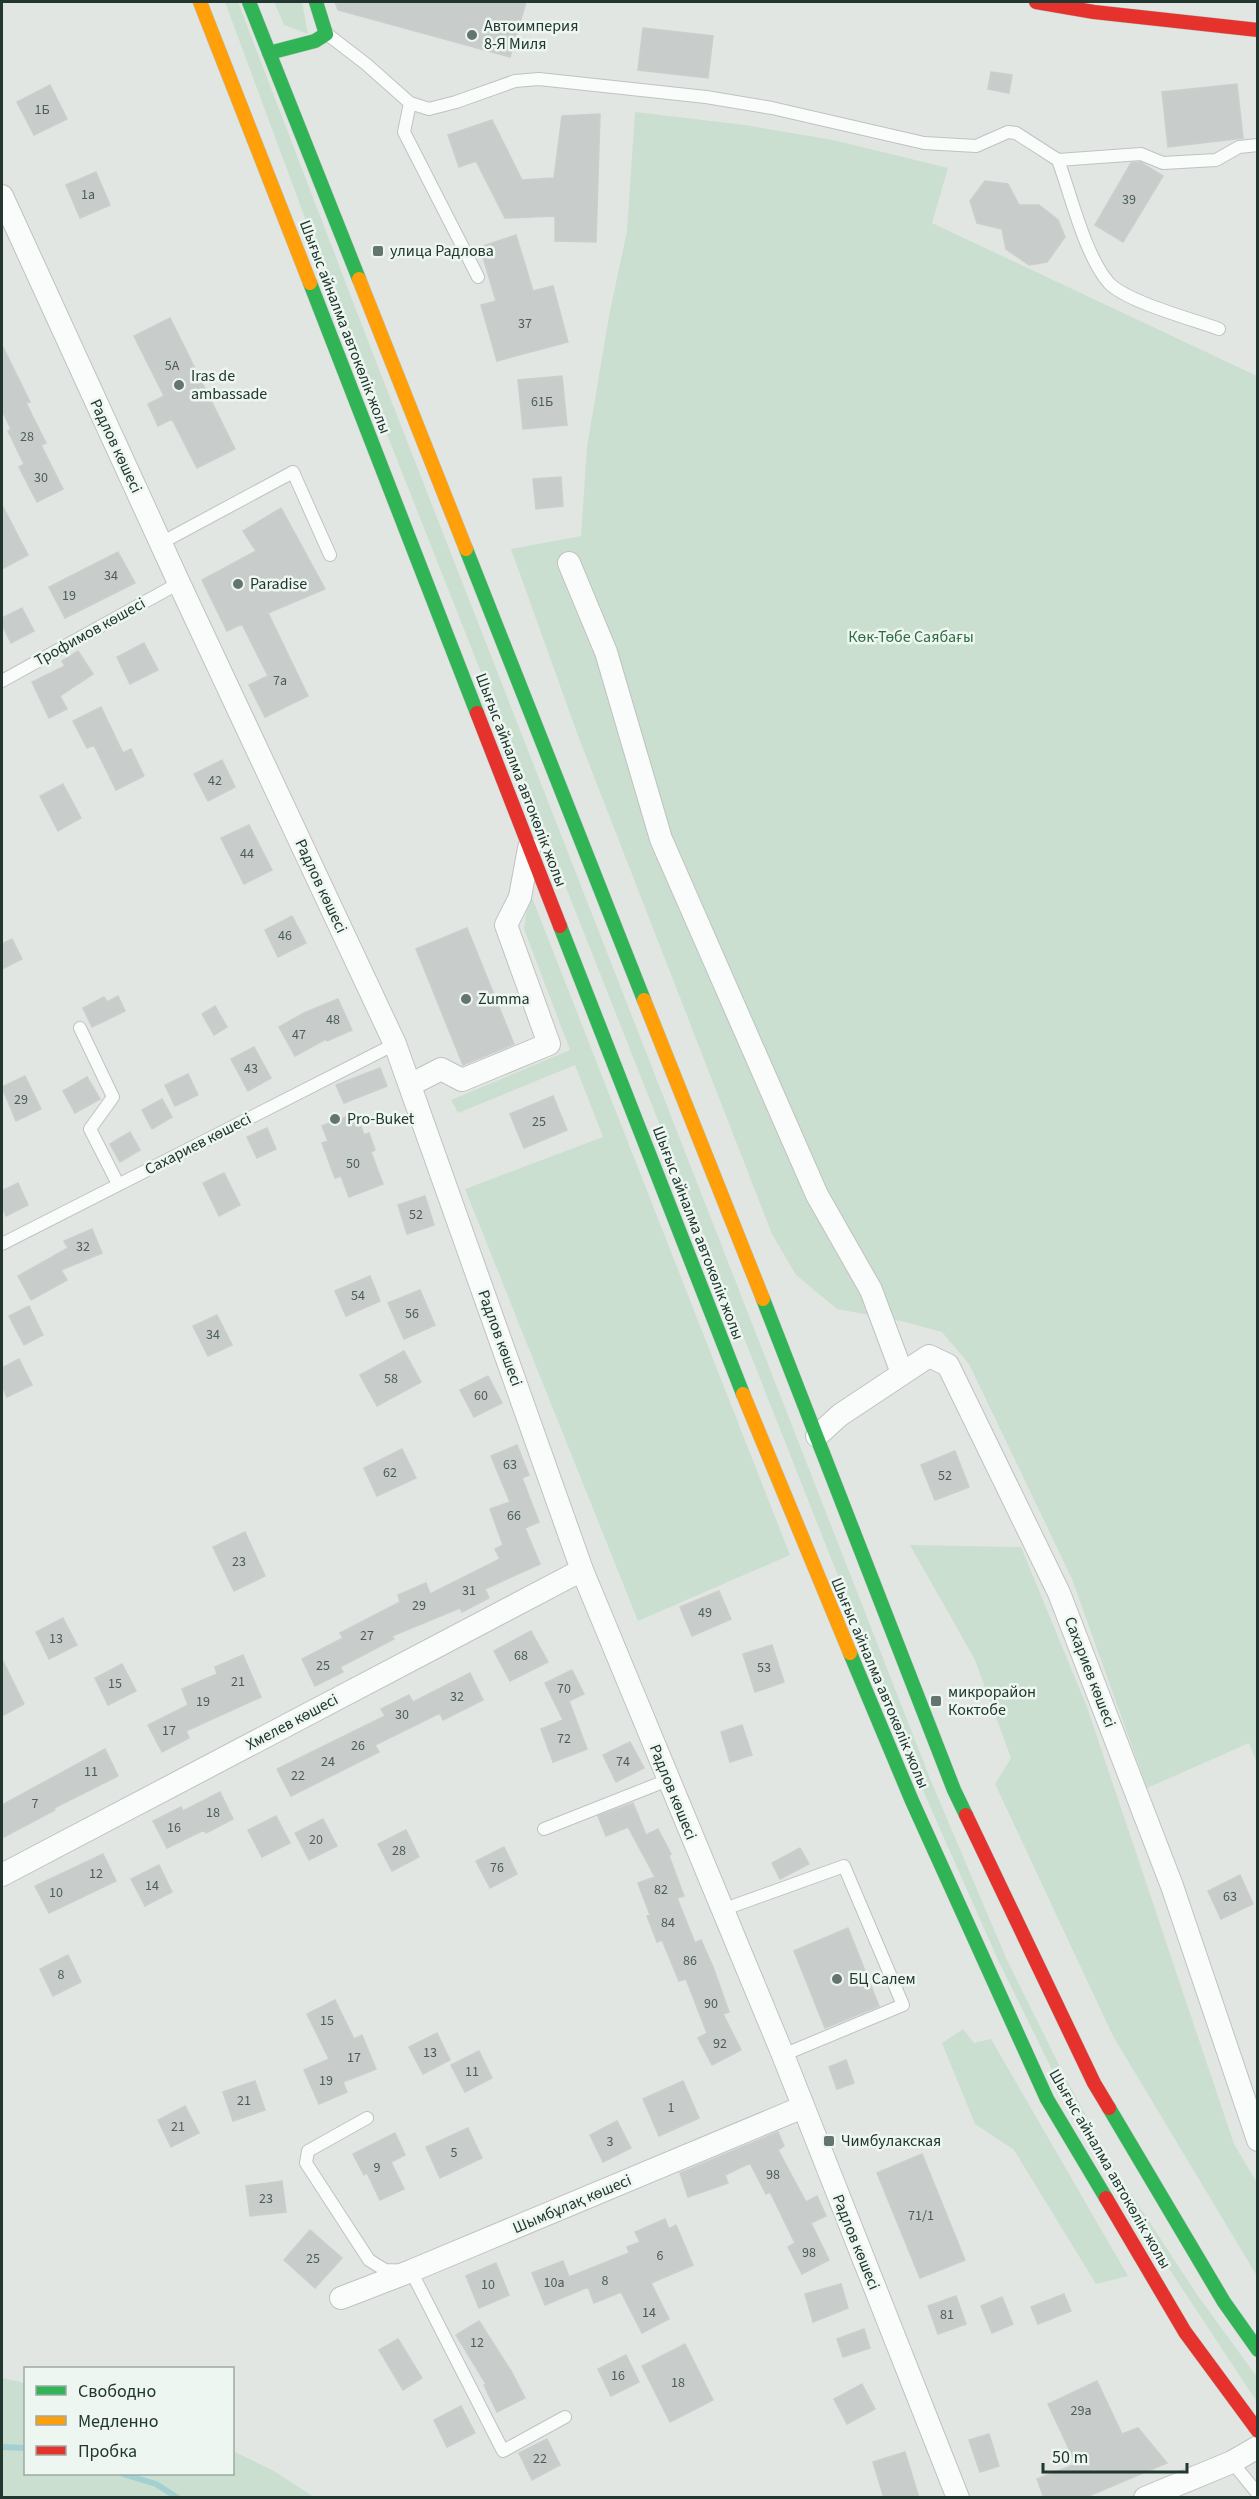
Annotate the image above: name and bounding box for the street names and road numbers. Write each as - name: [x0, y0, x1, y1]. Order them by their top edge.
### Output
- street label: Шығыс айналма автокөлік жолы: [294, 217, 396, 437]
- street label: Радлов көшесі: [85, 395, 147, 497]
- street label: Трофимов көшесі: [31, 592, 149, 672]
- street label: Шығыс айналма автокөлік жолы: [470, 670, 572, 890]
- street label: Радлов көшесі: [290, 835, 352, 937]
- street label: Сахариев көшесі: [141, 1108, 255, 1180]
- street label: Шығыс айналма автокөлік жолы: [647, 1123, 749, 1343]
- street label: Радлов көшесі: [472, 1287, 528, 1389]
- street label: Шығыс айналма автокөлік жолы: [825, 1574, 935, 1792]
- street label: Сахариев көшесі: [1059, 1613, 1121, 1731]
- street label: Хмелев көшесі: [242, 1688, 342, 1756]
- street label: Радлов көшесі: [644, 1741, 702, 1843]
- street label: Шығыс айналма автокөлік жолы: [1044, 2065, 1176, 2273]
- street label: Шымбұлақ көшесі: [509, 2169, 635, 2239]
- street label: Радлов көшесі: [827, 2191, 885, 2293]

